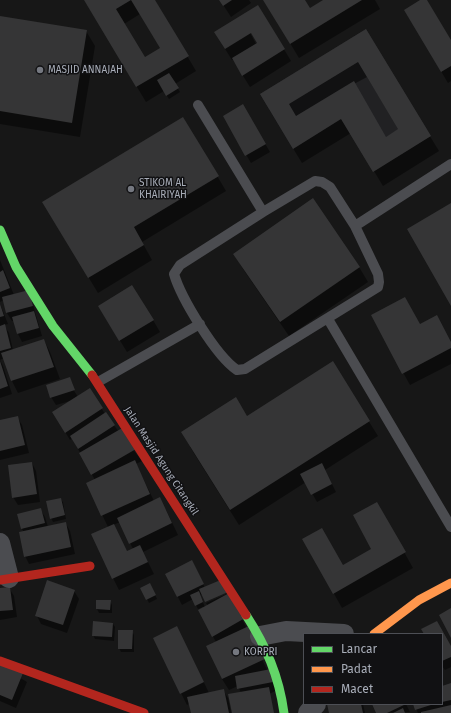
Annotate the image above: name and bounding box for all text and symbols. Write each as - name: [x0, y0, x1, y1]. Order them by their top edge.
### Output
- place label: MASJID ANNAJAH: [48, 64, 123, 76]
- marker: MASJID ANNAJAH: [35, 65, 45, 75]
- place label: STIKOM AL KHAIRIYAH: [139, 177, 187, 200]
- marker: STIKOM AL KHAIRIYAH: [126, 184, 136, 194]
- street label: Jalan Masjid Agung Citangkil: [121, 404, 201, 518]
- legend: [303, 633, 443, 705]
- text: Lancar: [341, 642, 377, 656]
- place label: KORPRI: [244, 646, 278, 658]
- marker: KORPRI: [231, 647, 241, 657]
- text: Padat: [341, 662, 372, 676]
- text: Macet: [341, 682, 373, 696]

